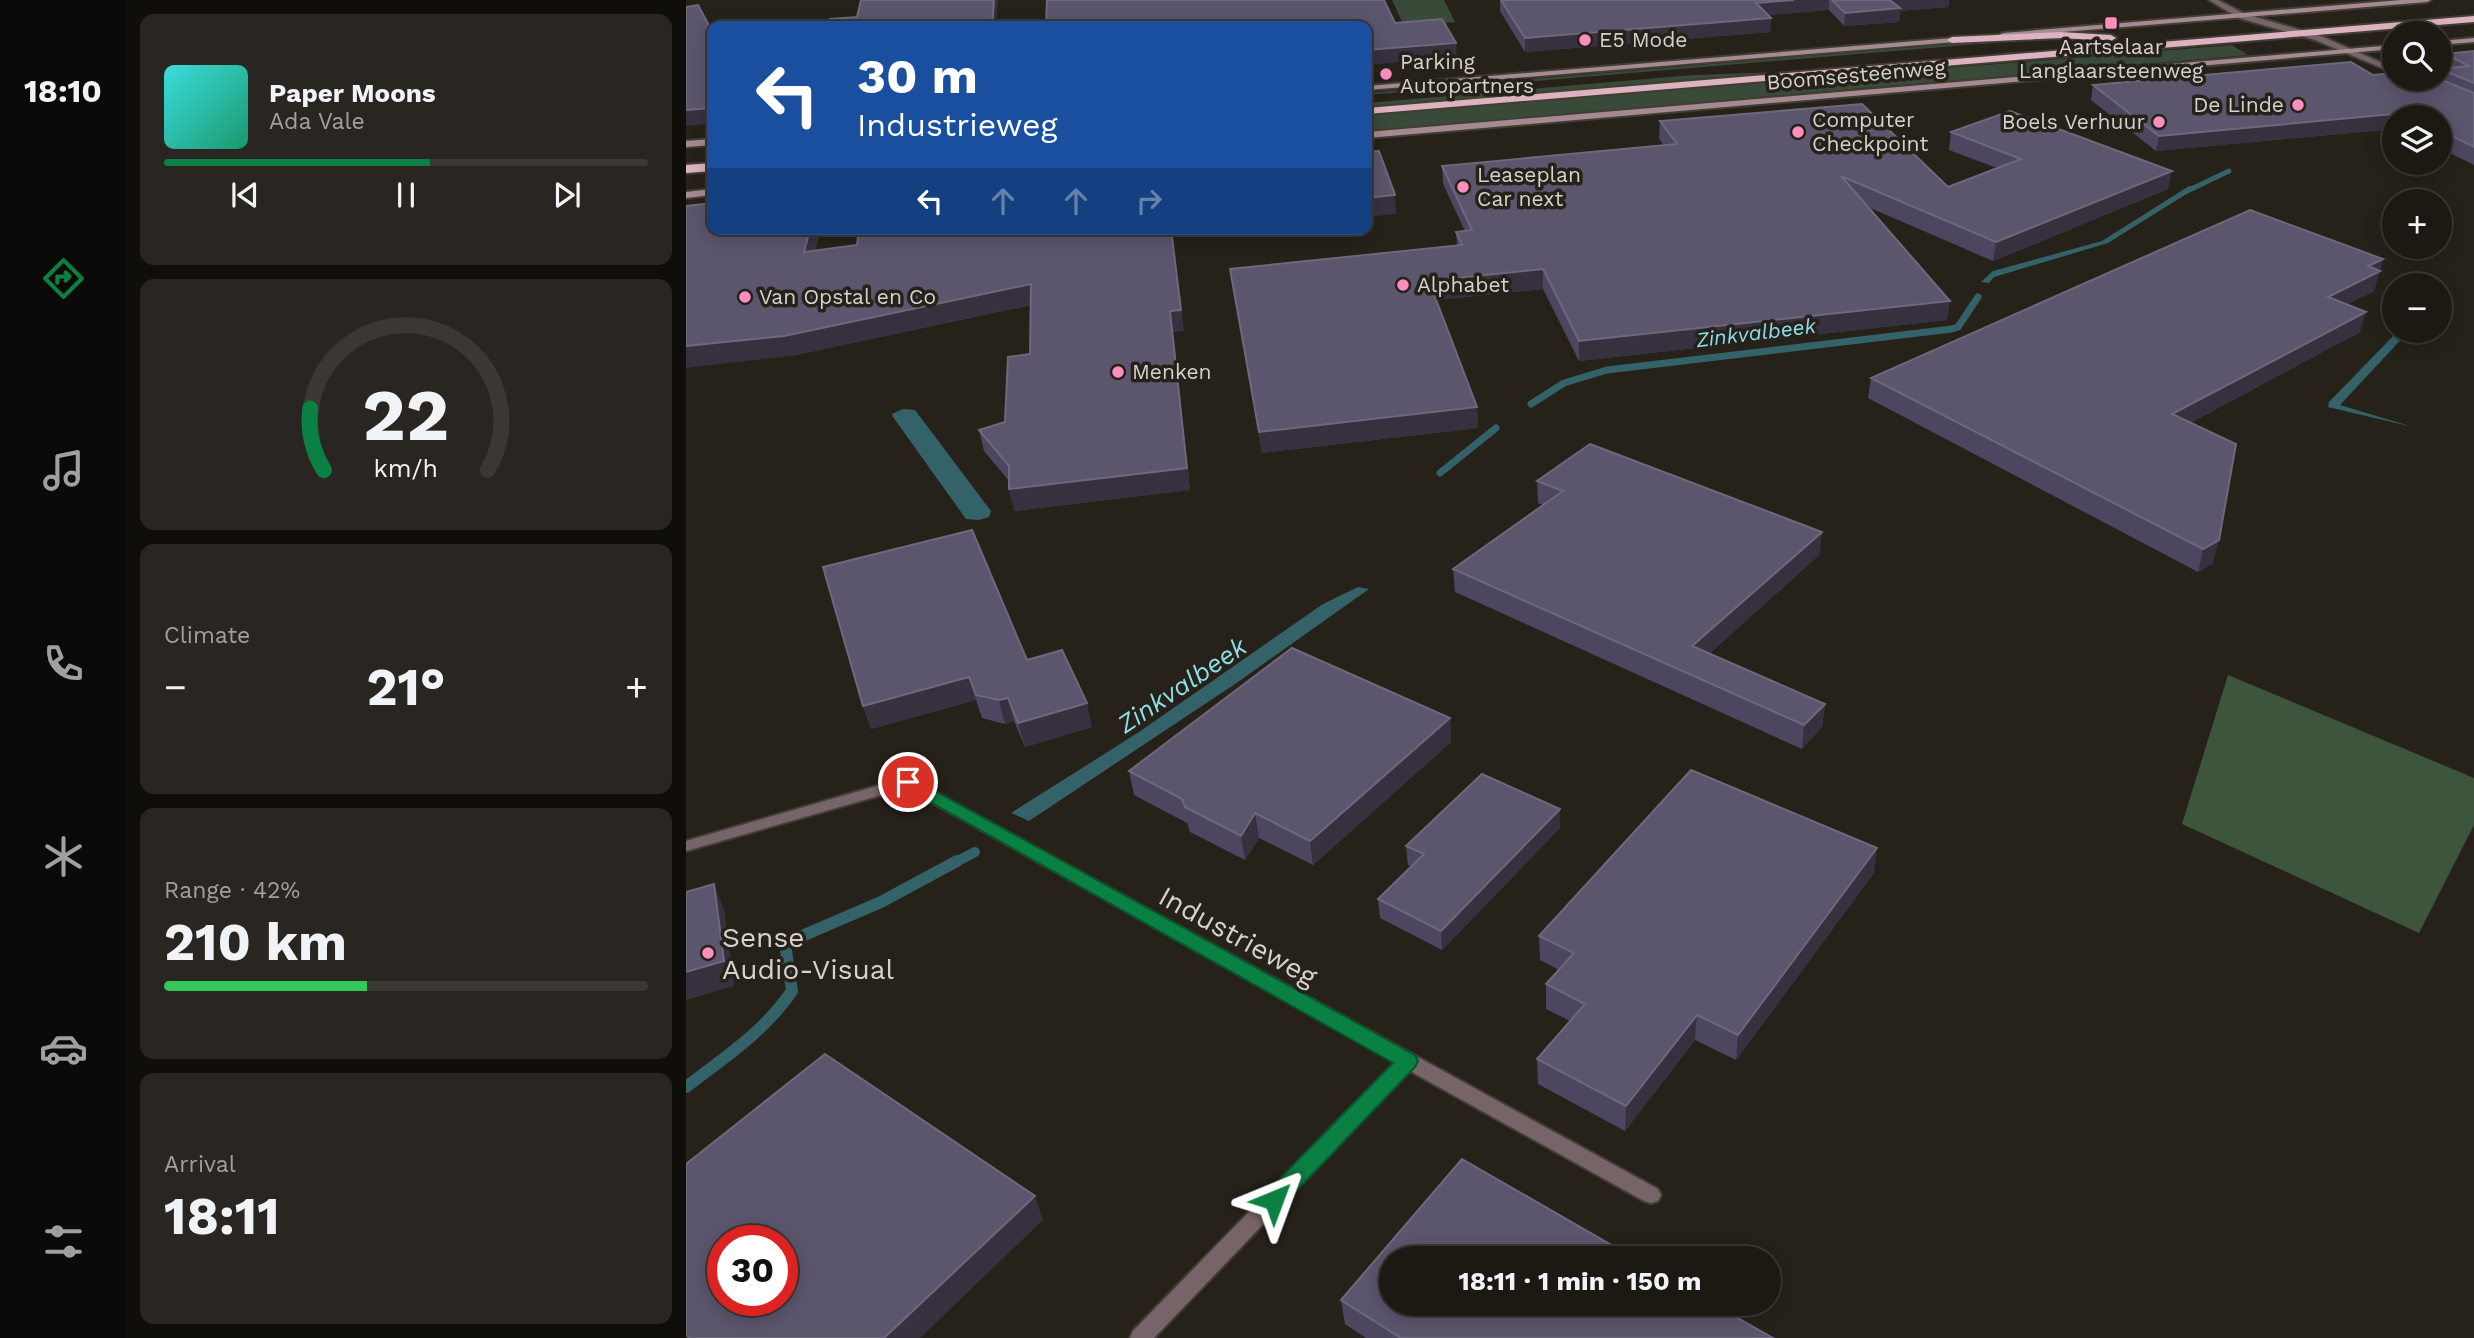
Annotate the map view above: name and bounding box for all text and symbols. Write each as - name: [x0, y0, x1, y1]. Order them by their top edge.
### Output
- marker: Aartselaar Langlaarsteenweg: [2103, 15, 2119, 31]
- map controls: [2382, 21, 2452, 343]
- button: search: [2382, 21, 2452, 91]
- place label: E5 Mode: [1599, 27, 1687, 52]
- marker: E5 Mode: [1577, 32, 1593, 48]
- place label: Aartselaar Langlaarsteenweg: [2019, 34, 2204, 83]
- text: 30 m: [857, 47, 978, 105]
- icon: left: [742, 49, 833, 140]
- place label: Parking Autopartners: [1400, 49, 1534, 98]
- street label: Boomsesteenweg: [1765, 54, 1947, 95]
- marker: Parking Autopartners: [1378, 66, 1394, 82]
- text: 18:10: [24, 72, 102, 110]
- text: Paper Moons: [269, 78, 436, 108]
- place label: De Linde: [2193, 92, 2284, 117]
- marker: De Linde: [2290, 97, 2306, 113]
- button: layers: [2382, 105, 2452, 175]
- text: Industrieweg: [857, 106, 1058, 144]
- place label: Computer Checkpoint: [1812, 107, 1928, 156]
- text: Ada Vale: [269, 108, 365, 135]
- place label: Boels Verhuur: [2002, 109, 2145, 134]
- marker: Boels Verhuur: [2151, 114, 2167, 130]
- marker: Computer Checkpoint: [1790, 124, 1806, 140]
- place label: Leaseplan Car next: [1477, 162, 1581, 211]
- icon: previous: [226, 176, 264, 214]
- icon: pause: [387, 176, 425, 214]
- icon: next: [548, 176, 586, 214]
- marker: Leaseplan Car next: [1455, 179, 1471, 195]
- icon: left: [911, 182, 949, 220]
- icon: ahead: [984, 182, 1022, 220]
- icon: ahead: [1057, 182, 1095, 220]
- icon: right: [1130, 182, 1168, 220]
- button: +: [2382, 189, 2452, 259]
- icon: directions: [39, 254, 88, 303]
- place label: Alphabet: [1417, 272, 1509, 297]
- button: −: [2382, 273, 2452, 343]
- marker: Alphabet: [1395, 277, 1411, 293]
- place label: Van Opstal en Co: [759, 284, 936, 309]
- marker: Van Opstal en Co: [737, 289, 753, 305]
- water label: Zinkvalbeek: [1694, 313, 1818, 352]
- place label: Menken: [1132, 359, 1212, 384]
- marker: Menken: [1110, 364, 1126, 380]
- text: 22: [363, 373, 449, 459]
- icon: music: [39, 446, 88, 495]
- text: km/h: [374, 454, 438, 483]
- text: Climate: [164, 622, 250, 649]
- water label: Zinkvalbeek: [1111, 630, 1253, 740]
- icon: phone: [39, 639, 88, 688]
- text: 21°: [366, 657, 446, 718]
- text: −: [164, 665, 187, 709]
- text: +: [625, 665, 648, 709]
- pin: [878, 752, 938, 812]
- icon: arrive: [889, 763, 927, 801]
- icon: climate: [39, 832, 88, 881]
- text: Range · 42%: [164, 877, 300, 904]
- street label: Industrieweg: [1153, 879, 1323, 993]
- text: 210 km: [164, 912, 347, 973]
- place label: Sense Audio-Visual: [722, 921, 895, 986]
- marker: Sense Audio-Visual: [700, 945, 716, 961]
- icon: car: [39, 1024, 88, 1073]
- text: Arrival: [164, 1151, 236, 1178]
- position arrow: [1237, 1163, 1311, 1237]
- text: 18:11: [164, 1186, 280, 1247]
- icon: filters: [39, 1217, 88, 1266]
- speed limit sign: 30: [707, 1225, 798, 1316]
- text: 18:11 · 1 min · 150 m: [1458, 1266, 1702, 1296]

